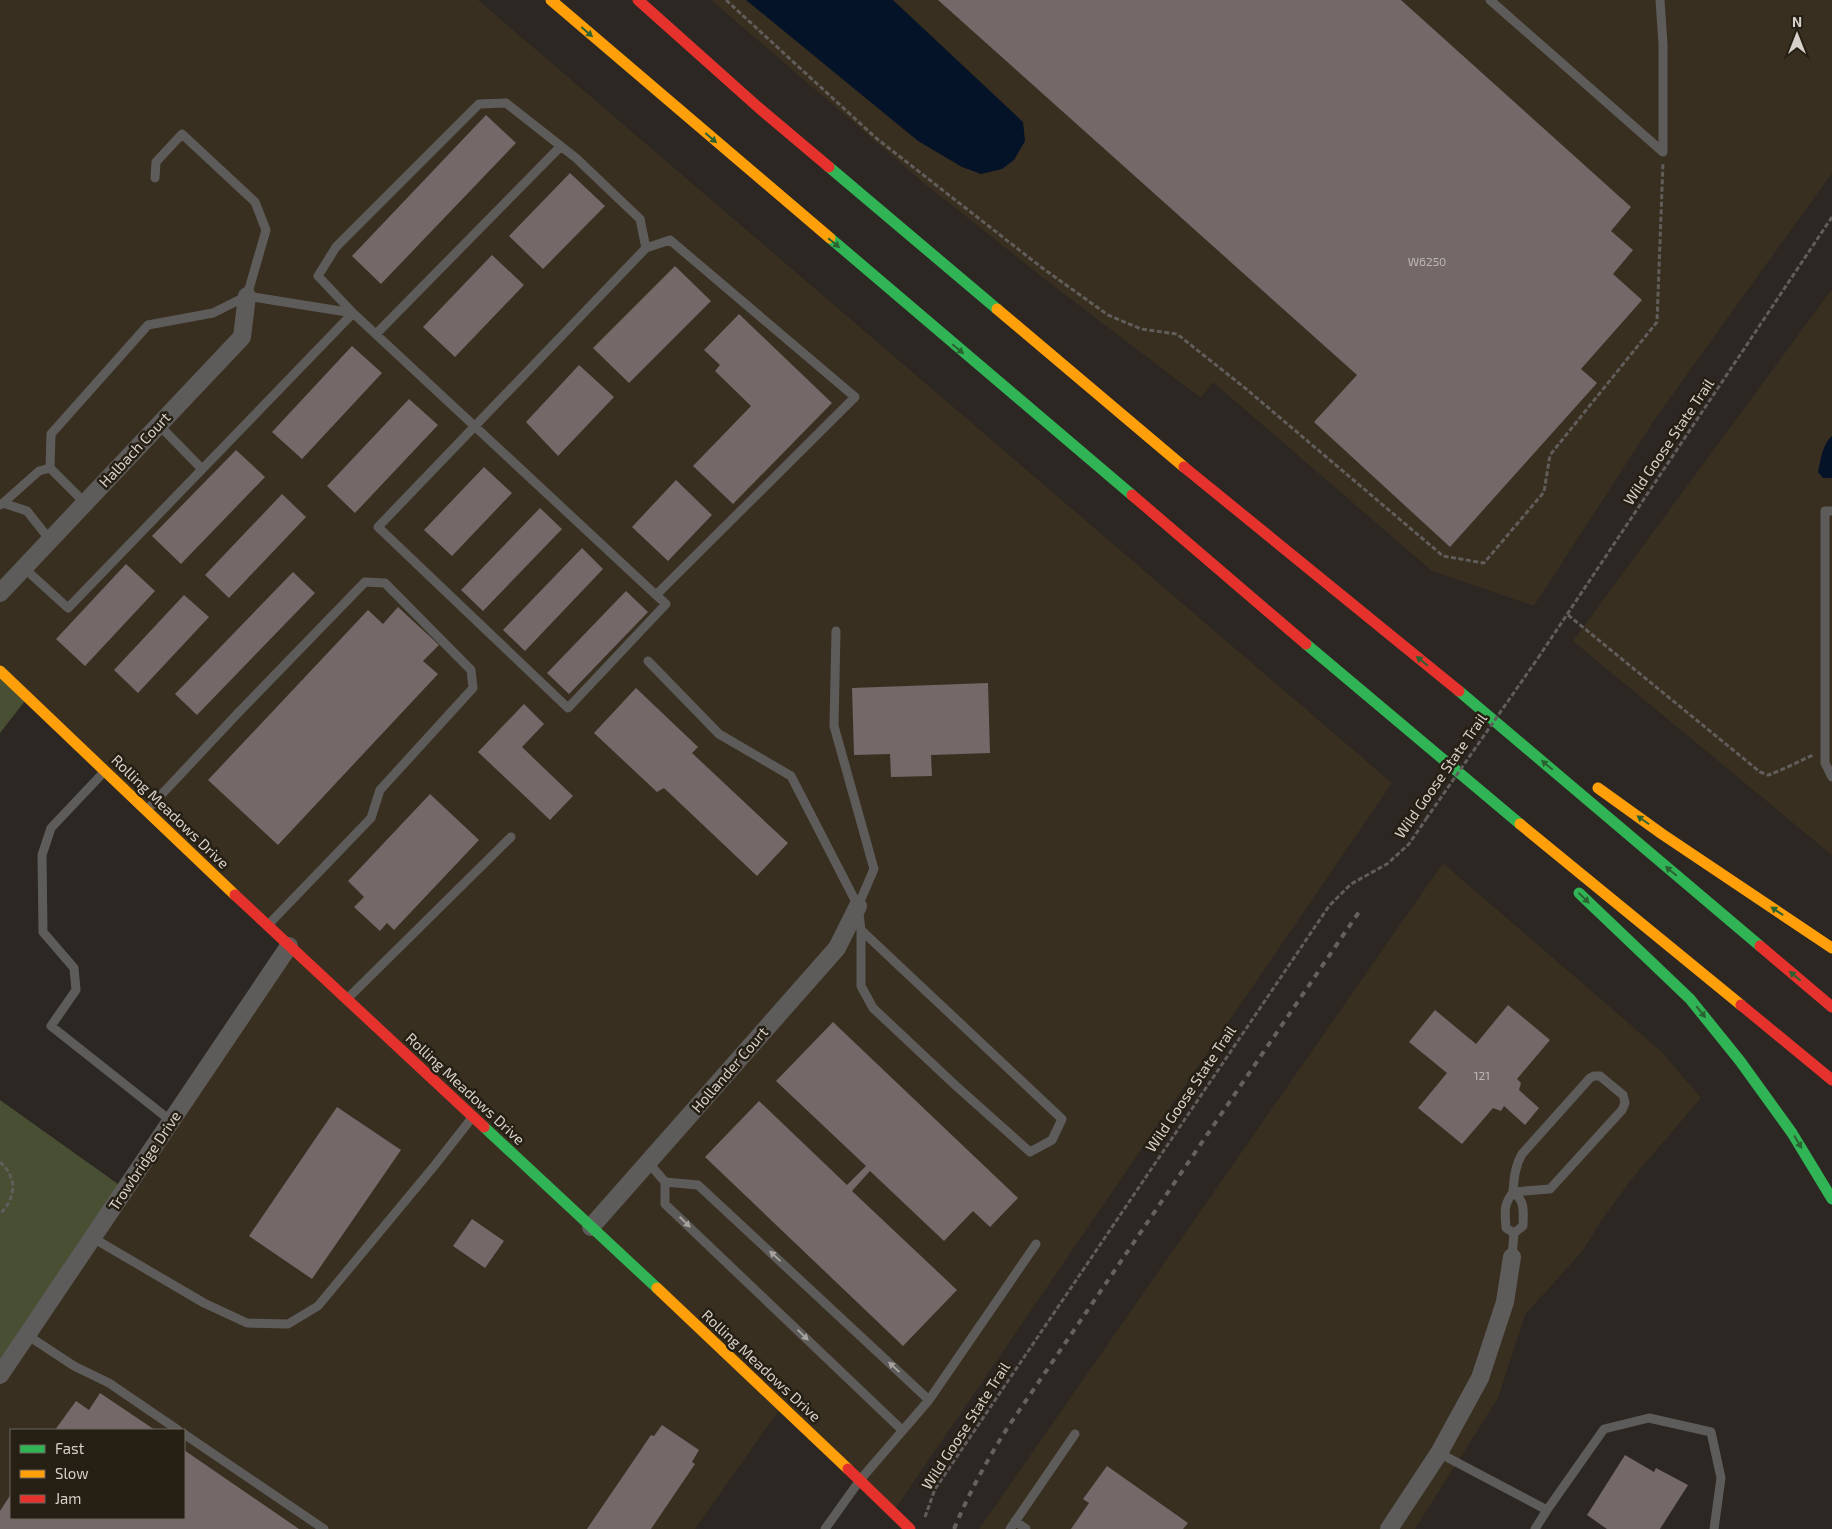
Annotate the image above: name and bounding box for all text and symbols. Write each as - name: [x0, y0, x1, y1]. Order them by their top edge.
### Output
- north arrow: [1772, 10, 1822, 60]
- text: N: [1792, 13, 1802, 30]
- one-way arrow: [581, 26, 593, 38]
- one-way arrow: [704, 132, 716, 144]
- one-way arrow: [828, 238, 841, 249]
- house number: W6250: [1408, 254, 1446, 268]
- one-way arrow: [952, 343, 965, 354]
- street label: Wild Goose State Trail: [1619, 374, 1717, 508]
- street label: Halbach Court: [95, 408, 174, 491]
- one-way arrow: [1416, 655, 1429, 666]
- street label: Wild Goose State Trail: [1390, 709, 1490, 841]
- street label: Rolling Meadows Drive: [108, 751, 233, 872]
- one-way arrow: [1540, 760, 1553, 771]
- one-way arrow: [1636, 815, 1650, 825]
- one-way arrow: [1664, 865, 1677, 876]
- one-way arrow: [1578, 892, 1590, 904]
- one-way arrow: [1770, 906, 1784, 916]
- one-way arrow: [1788, 970, 1801, 981]
- one-way arrow: [1695, 1005, 1706, 1018]
- street label: Wild Goose State Trail: [1141, 1021, 1239, 1155]
- street label: Hollander Court: [687, 1023, 771, 1116]
- street label: Rolling Meadows Drive: [402, 1028, 529, 1148]
- house number: 121: [1474, 1068, 1490, 1082]
- street label: Trowbridge Drive: [104, 1107, 184, 1214]
- one-way arrow: [1793, 1136, 1802, 1149]
- one-way arrow: [679, 1216, 691, 1228]
- one-way arrow: [769, 1250, 781, 1262]
- street label: Rolling Meadows Drive: [698, 1305, 825, 1425]
- one-way arrow: [796, 1329, 808, 1341]
- street label: Wild Goose State Trail: [917, 1358, 1013, 1493]
- one-way arrow: [888, 1361, 900, 1373]
- legend: [10, 1429, 185, 1519]
- text: Fast: [55, 1439, 85, 1457]
- text: Slow: [55, 1464, 89, 1482]
- text: Jam: [55, 1489, 81, 1507]

